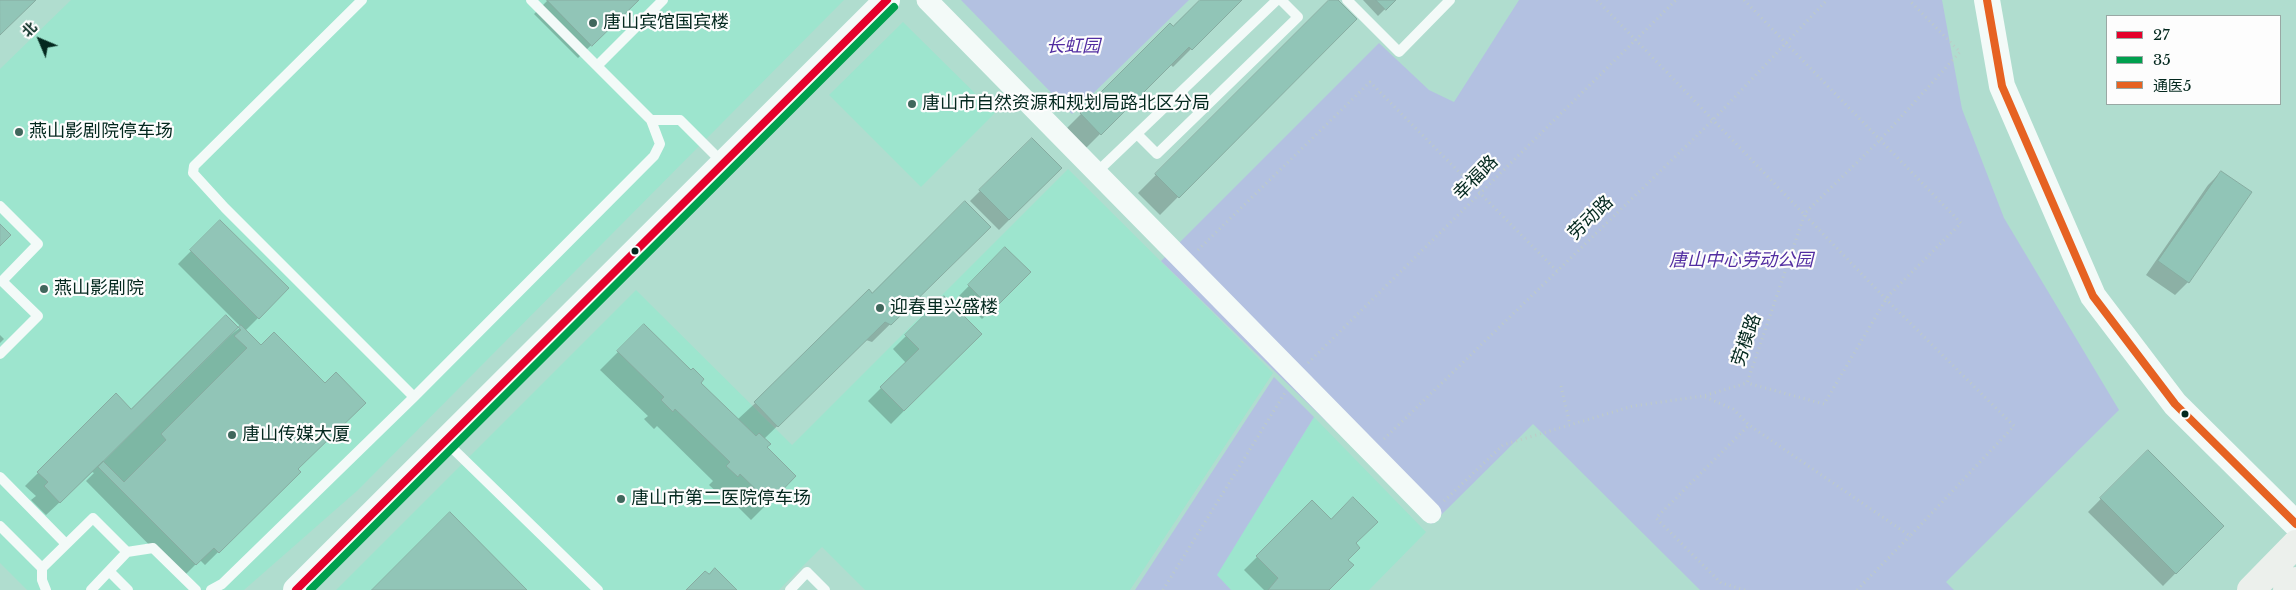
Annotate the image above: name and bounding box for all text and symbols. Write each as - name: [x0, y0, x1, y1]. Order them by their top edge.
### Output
- place label: 唐山宾馆国宾楼: [603, 12, 729, 34]
- north arrow: [15, 15, 65, 65]
- legend: [2106, 15, 2281, 105]
- marker: 唐山宾馆国宾楼: [587, 17, 599, 29]
- text: 北: [18, 18, 41, 41]
- text: 27: [2153, 25, 2170, 44]
- park label: 长虹园: [1046, 36, 1100, 58]
- text: 35: [2153, 50, 2171, 69]
- text: 通医5: [2153, 76, 2192, 95]
- place label: 唐山市自然资源和规划局路北区分局: [922, 93, 1210, 115]
- marker: 唐山市自然资源和规划局路北区分局: [906, 98, 918, 110]
- place label: 燕山影剧院停车场: [29, 121, 173, 143]
- marker: 燕山影剧院停车场: [13, 126, 25, 138]
- street label: 幸福路: [1449, 151, 1503, 205]
- street label: 劳动路: [1564, 191, 1618, 245]
- unlabelled marker: [630, 246, 640, 256]
- park label: 唐山中心劳动公园: [1669, 250, 1813, 272]
- place label: 燕山影剧院: [54, 278, 144, 300]
- marker: 燕山影剧院: [38, 283, 50, 295]
- place label: 迎春里兴盛楼: [890, 297, 998, 319]
- marker: 迎春里兴盛楼: [874, 302, 886, 314]
- street label: 劳模路: [1728, 311, 1766, 369]
- unlabelled marker: [2180, 409, 2190, 419]
- place label: 唐山传媒大厦: [242, 424, 350, 446]
- marker: 唐山传媒大厦: [226, 429, 238, 441]
- place label: 唐山市第二医院停车场: [631, 488, 811, 510]
- marker: 唐山市第二医院停车场: [615, 493, 627, 505]

